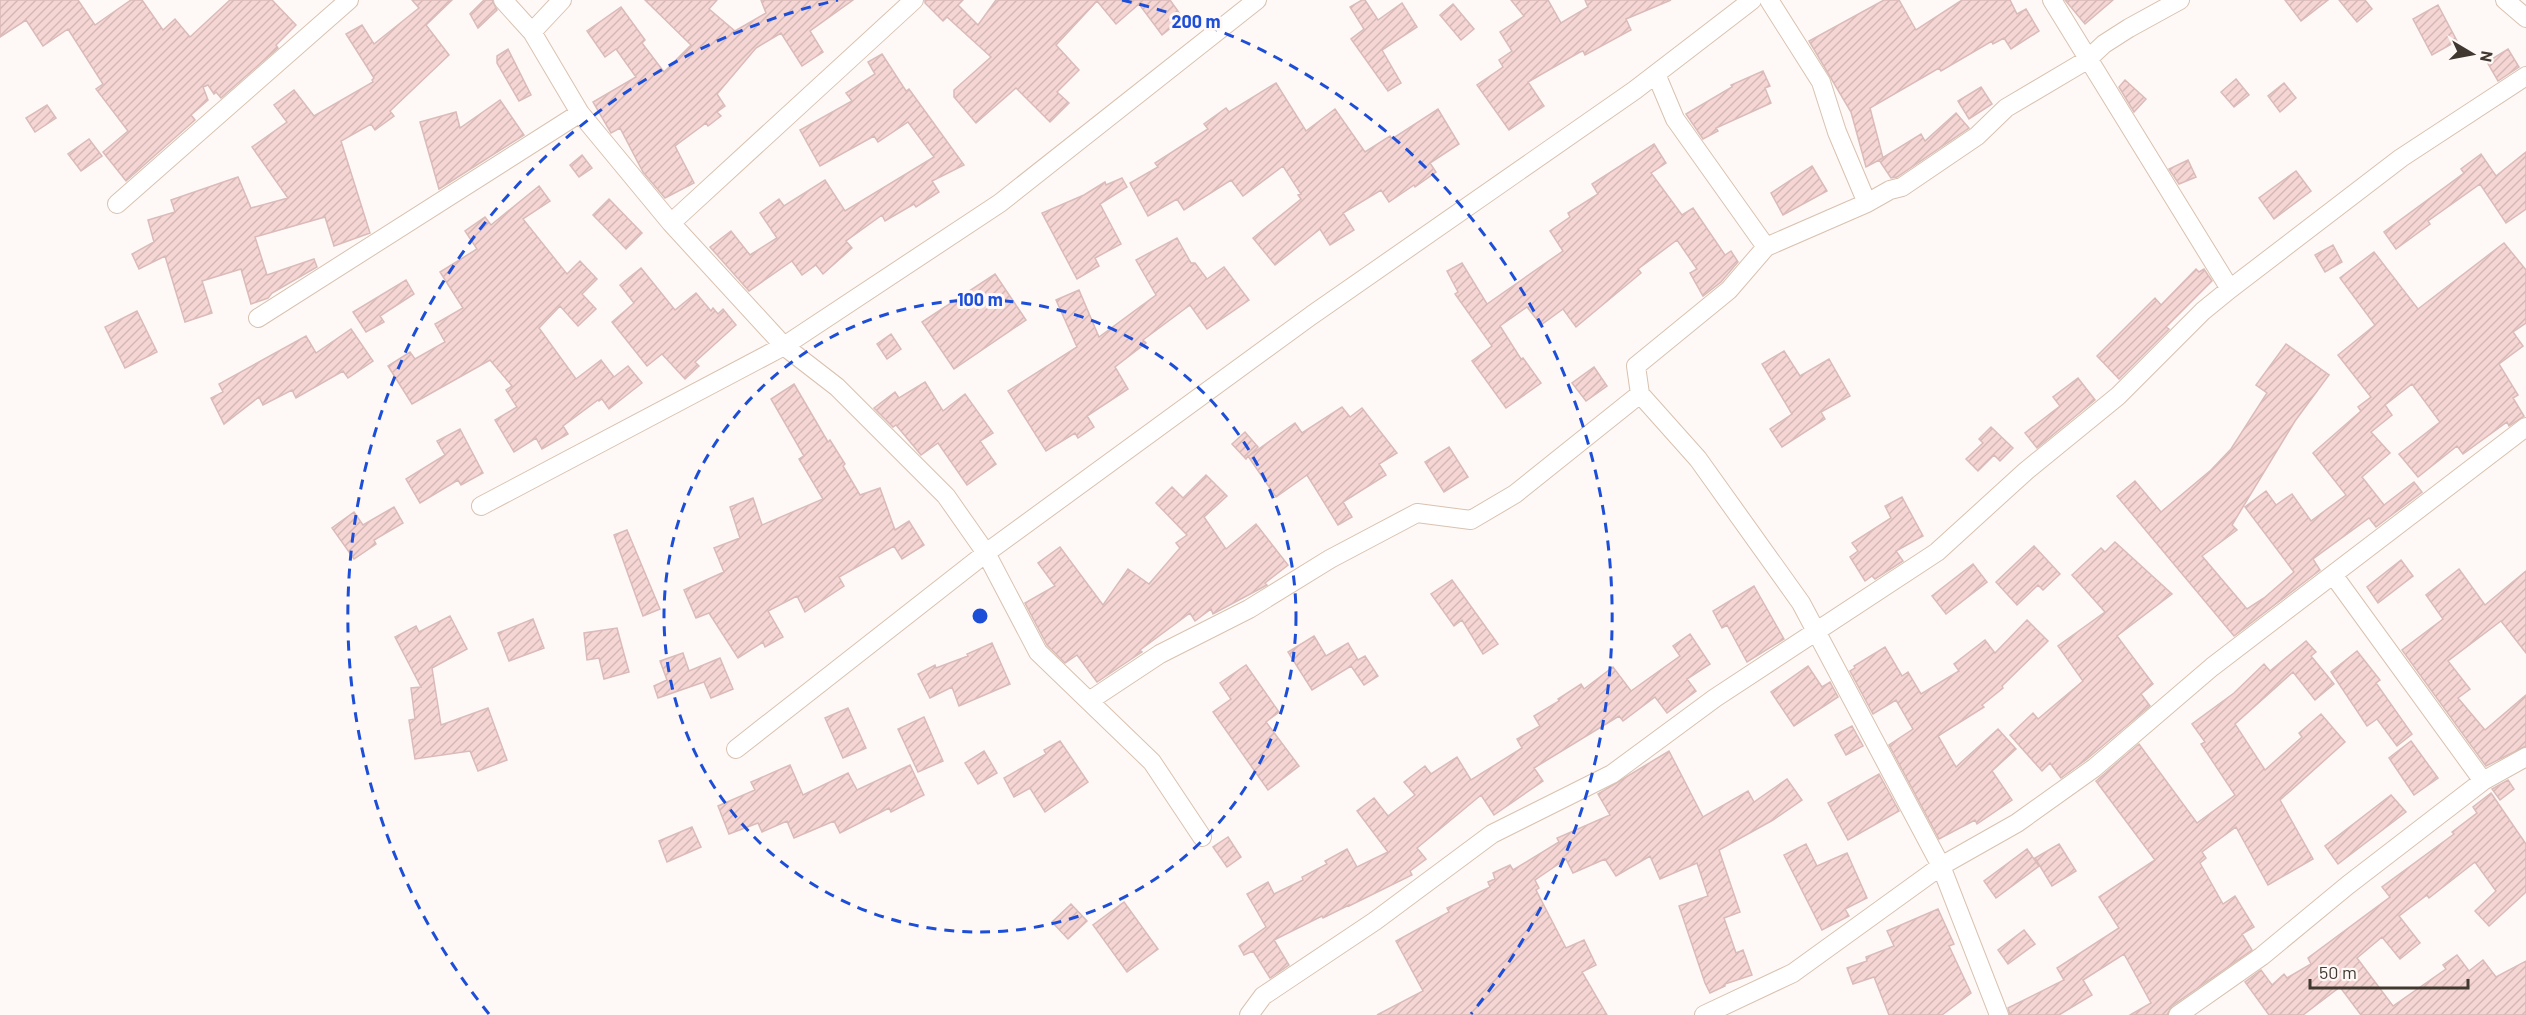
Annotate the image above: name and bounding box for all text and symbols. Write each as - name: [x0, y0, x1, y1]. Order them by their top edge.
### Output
- text: 200 m: [1171, 10, 1221, 32]
- north arrow: [2442, 24, 2502, 84]
- text: N: [2477, 50, 2498, 64]
- text: 100 m: [957, 288, 1003, 310]
- centre of rings: [970, 606, 990, 626]
- scale bar: [2310, 952, 2468, 990]
- text: 50 m: [2319, 961, 2357, 983]

